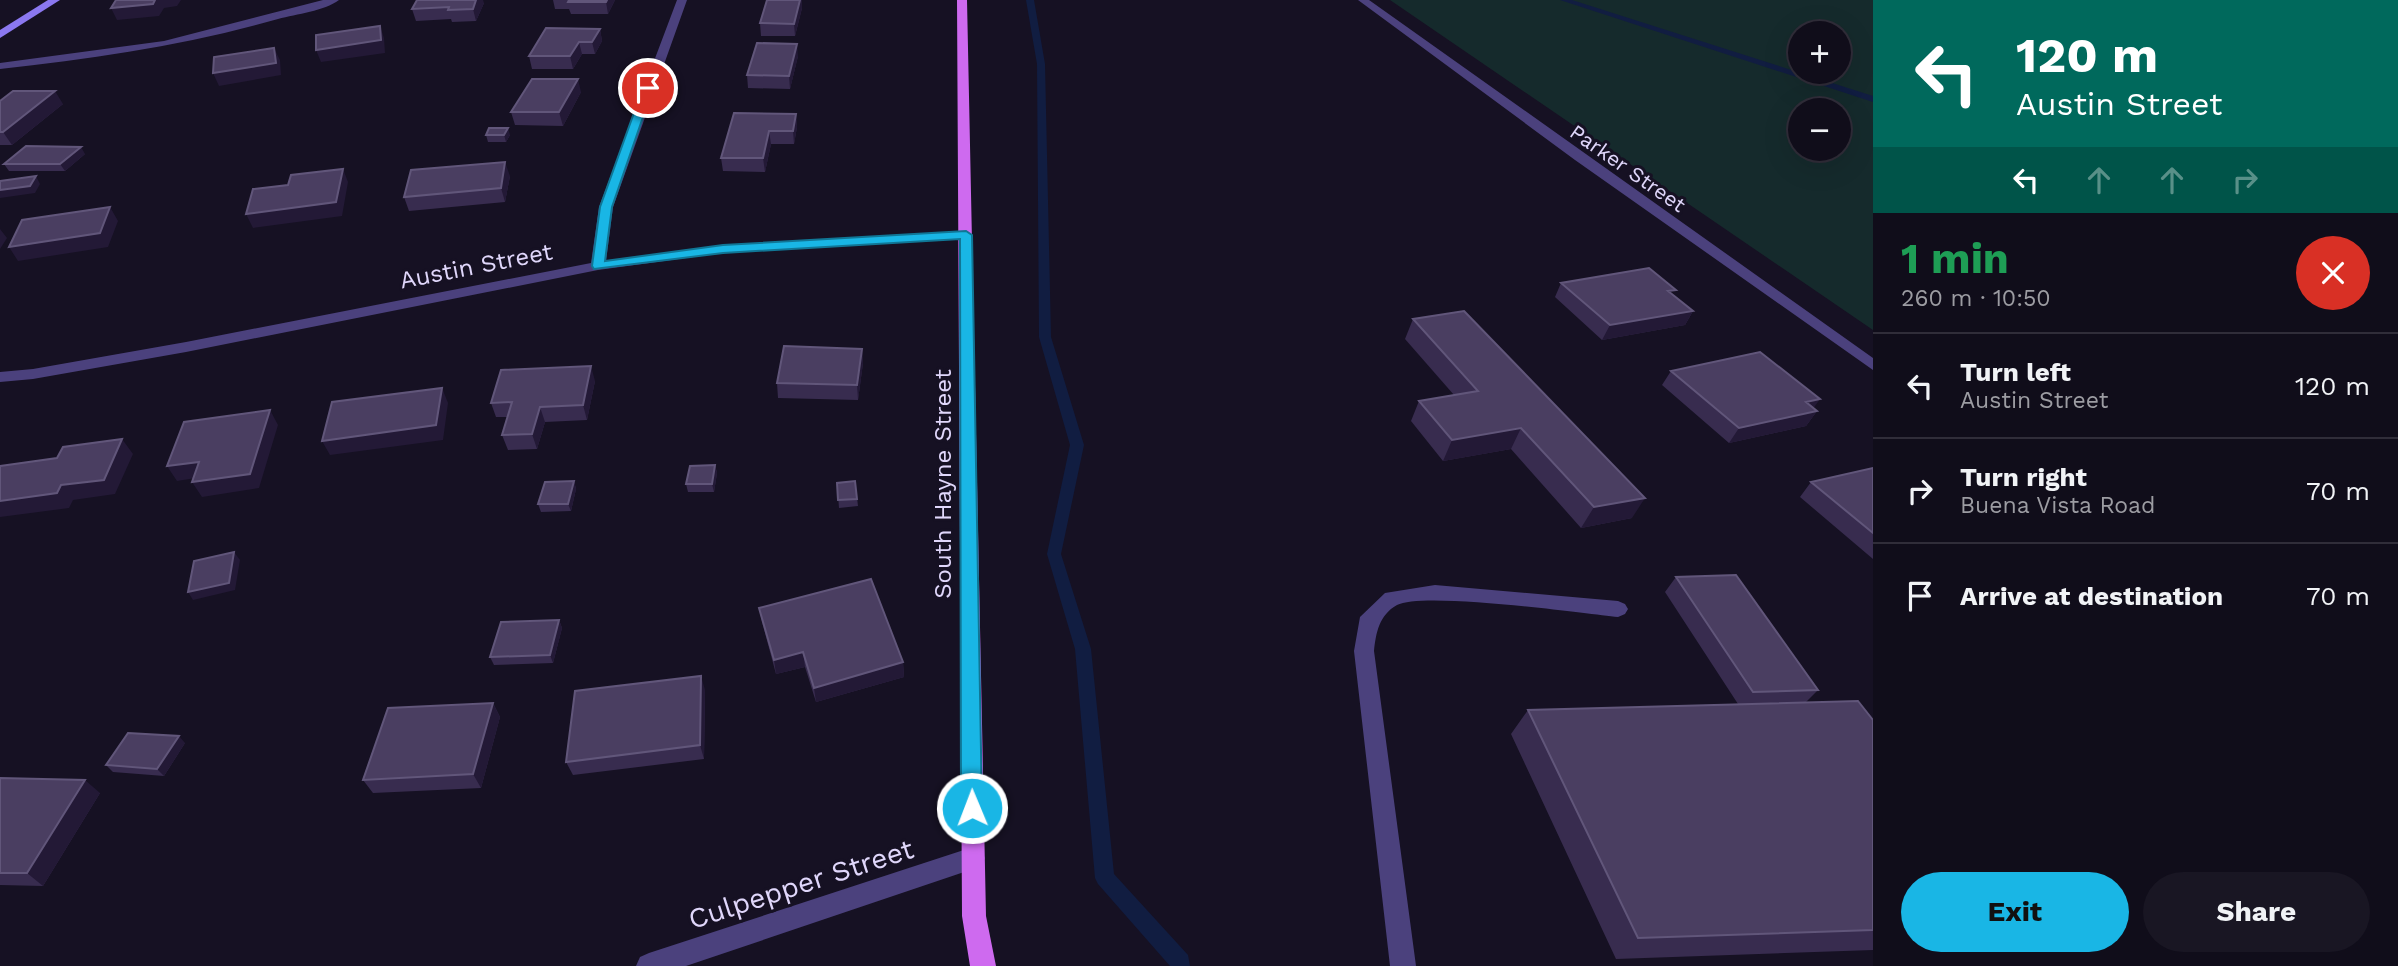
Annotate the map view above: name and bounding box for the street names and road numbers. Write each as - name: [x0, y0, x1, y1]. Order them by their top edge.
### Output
- street label: Parker Street: [1565, 119, 1691, 217]
- street label: Austin Street: [397, 237, 555, 295]
- street label: South Hayne Street: [929, 369, 957, 599]
- street label: Culpepper Street: [684, 832, 918, 936]

